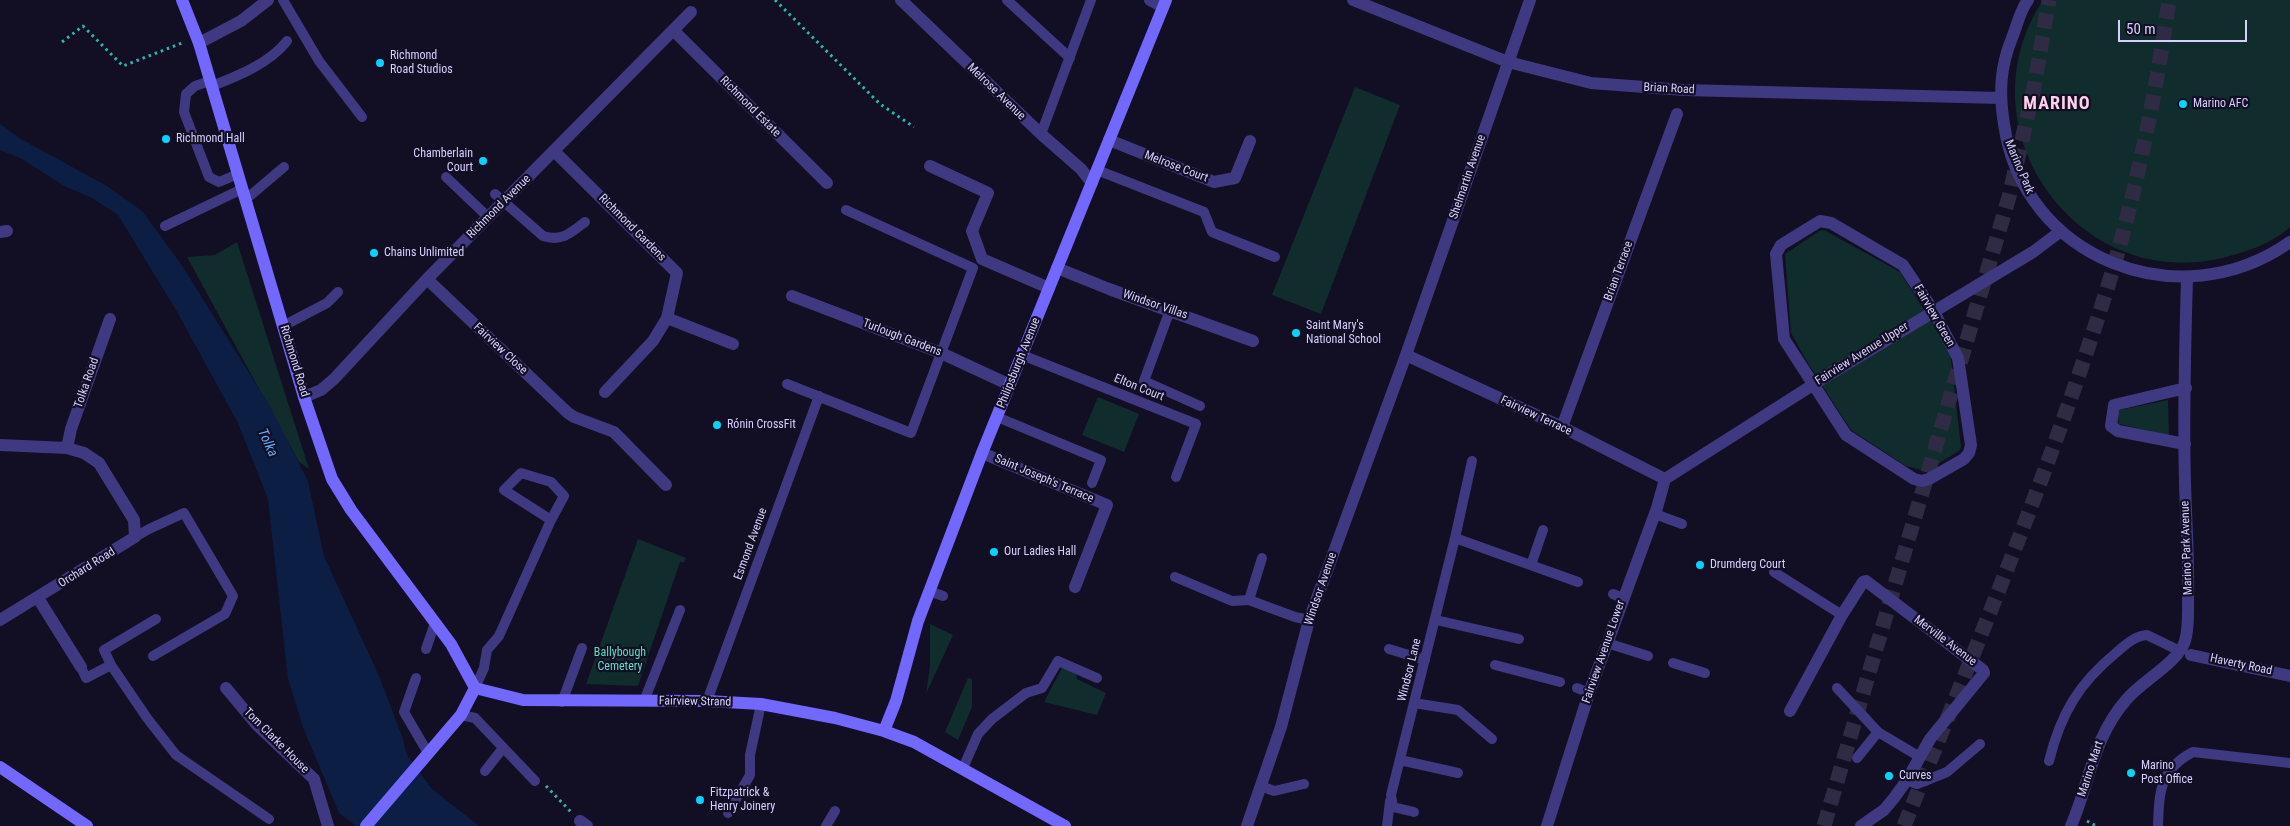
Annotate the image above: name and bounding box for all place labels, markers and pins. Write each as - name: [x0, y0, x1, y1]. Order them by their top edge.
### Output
- place label: Richmond Road Studios: [390, 49, 453, 77]
- marker: Richmond Road Studios: [374, 57, 386, 69]
- place label: Marino AFC: [2193, 97, 2248, 111]
- marker: Marino AFC: [2177, 98, 2189, 110]
- place label: Richmond Hall: [176, 132, 245, 146]
- marker: Richmond Hall: [160, 133, 172, 145]
- place label: Chamberlain Court: [413, 147, 473, 175]
- marker: Chamberlain Court: [477, 155, 489, 167]
- place label: Chains Unlimited: [384, 246, 464, 260]
- marker: Chains Unlimited: [368, 247, 380, 259]
- place label: Saint Mary's National School: [1306, 319, 1381, 347]
- marker: Saint Mary's National School: [1290, 327, 1302, 339]
- place label: Rónin CrossFit: [727, 418, 796, 432]
- marker: Rónin CrossFit: [711, 419, 723, 431]
- place label: Our Ladies Hall: [1004, 545, 1076, 559]
- marker: Our Ladies Hall: [988, 546, 1000, 558]
- place label: Drumderg Court: [1710, 558, 1785, 572]
- marker: Drumderg Court: [1694, 559, 1706, 571]
- place label: Marino Post Office: [2141, 759, 2193, 787]
- marker: Marino Post Office: [2125, 767, 2137, 779]
- place label: Curves: [1899, 769, 1932, 783]
- marker: Curves: [1883, 770, 1895, 782]
- place label: Fitzpatrick & Henry Joinery: [710, 786, 775, 814]
- marker: Fitzpatrick & Henry Joinery: [694, 794, 706, 806]

